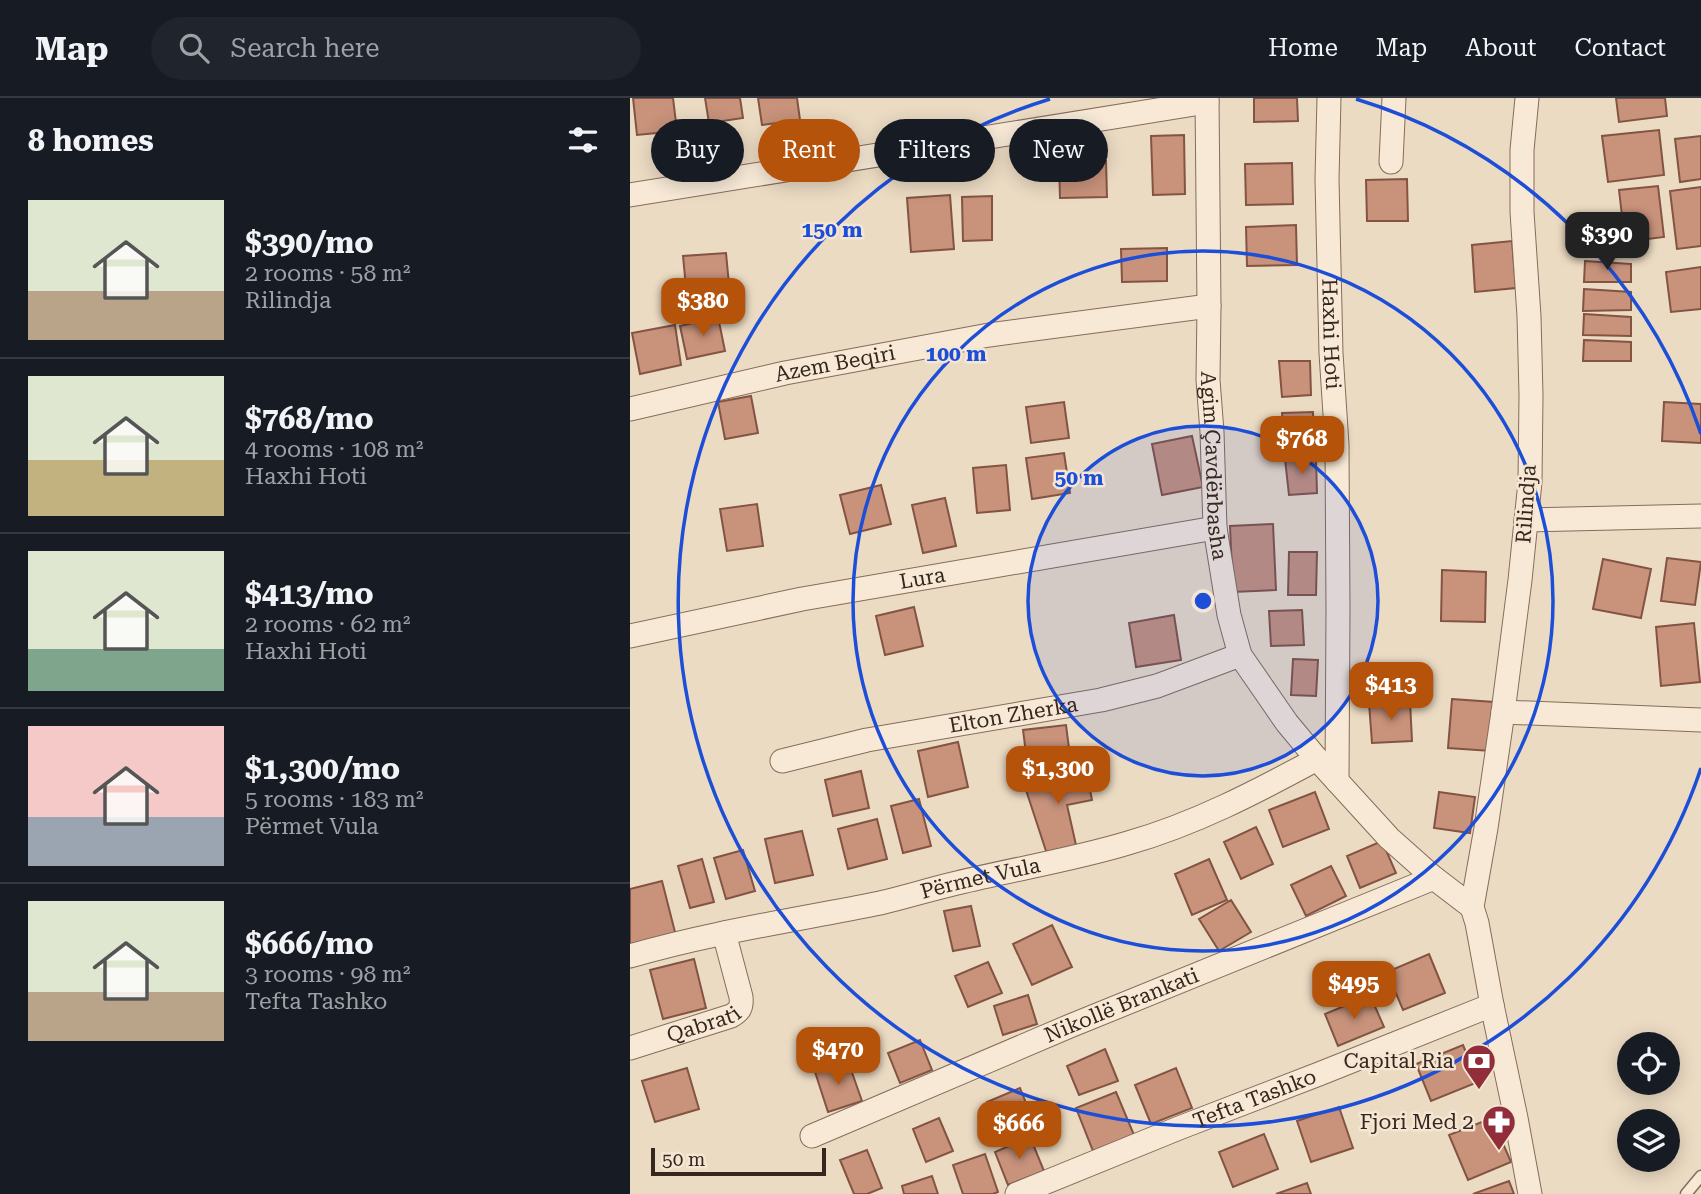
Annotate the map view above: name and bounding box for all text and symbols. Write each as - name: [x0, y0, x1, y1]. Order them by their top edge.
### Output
- search box: [151, 17, 641, 80]
- text: Map: [35, 29, 109, 68]
- icon: search: [175, 29, 213, 67]
- text: Search here: [231, 33, 380, 63]
- text: Home: [1268, 34, 1338, 62]
- text: Map: [1376, 34, 1427, 62]
- text: About: [1465, 34, 1536, 62]
- text: Contact: [1574, 34, 1666, 62]
- chip: Buy: [651, 119, 744, 182]
- chip: Rent: [758, 119, 860, 182]
- chip: Filters: [874, 119, 995, 182]
- chip: New: [1009, 119, 1108, 182]
- icon: filters: [564, 121, 602, 159]
- text: 8 homes: [28, 123, 154, 158]
- pin: $390: [1566, 212, 1648, 272]
- text: 150 m: [802, 218, 862, 242]
- text: $390: [1581, 221, 1633, 248]
- text: $390/mo: [245, 225, 374, 260]
- icon: home: [84, 228, 168, 312]
- text: 2 rooms · 58 m²: [245, 260, 411, 287]
- pin: $380: [662, 278, 744, 338]
- street label: Haxhi Hoti: [1317, 278, 1345, 391]
- text: Rilindja: [245, 287, 332, 314]
- text: $380: [677, 287, 729, 314]
- street label: Azem Beqiri: [772, 341, 897, 387]
- text: 100 m: [926, 342, 986, 366]
- street label: Agim Çavdërbasha: [1196, 371, 1232, 562]
- text: $768/mo: [245, 401, 374, 436]
- icon: home: [84, 404, 168, 488]
- pin: $768: [1261, 416, 1343, 476]
- text: $768: [1276, 425, 1328, 452]
- text: 4 rooms · 108 m²: [245, 436, 423, 463]
- text: Haxhi Hoti: [245, 463, 367, 490]
- street label: Rilindja: [1511, 463, 1541, 544]
- text: 50 m: [1054, 466, 1104, 490]
- street label: Lura: [898, 562, 948, 594]
- text: $413/mo: [245, 576, 374, 611]
- icon: home: [84, 579, 168, 663]
- centre of rings: [1191, 589, 1215, 613]
- text: 2 rooms · 62 m²: [245, 611, 411, 638]
- text: Haxhi Hoti: [245, 638, 367, 665]
- pin: $413: [1350, 662, 1432, 722]
- text: $413: [1365, 671, 1417, 698]
- street label: Elton Zherka: [947, 692, 1080, 738]
- pin: $1,300: [1001, 746, 1115, 806]
- text: $1,300/mo: [245, 751, 400, 786]
- icon: home: [84, 754, 168, 838]
- text: $1,300: [1022, 755, 1094, 782]
- text: 5 rooms · 183 m²: [245, 786, 423, 813]
- text: Përmet Vula: [245, 813, 379, 840]
- street label: Përmet Vula: [918, 853, 1043, 904]
- text: $666/mo: [245, 926, 374, 961]
- icon: home: [84, 929, 168, 1013]
- text: 3 rooms · 98 m²: [245, 961, 411, 988]
- pin: $495: [1313, 962, 1395, 1021]
- street label: Nikollë Brankati: [1041, 963, 1202, 1048]
- text: $495: [1328, 970, 1380, 997]
- text: Tefta Tashko: [245, 988, 387, 1015]
- street label: Qabrati: [664, 1001, 746, 1048]
- pin: $470: [797, 1028, 879, 1087]
- map controls: [1617, 1032, 1680, 1172]
- button: locate: [1617, 1032, 1680, 1095]
- text: $470: [812, 1036, 864, 1063]
- bank icon: Capital Ria: [1460, 1042, 1498, 1091]
- place label: Capital Ria: [1344, 1049, 1455, 1073]
- street label: Tefta Tashko: [1190, 1064, 1320, 1133]
- pin: $666: [978, 1102, 1060, 1161]
- pharmacy icon: Fjori Med 2: [1480, 1103, 1518, 1152]
- button: layers: [1617, 1109, 1680, 1172]
- text: $666: [993, 1110, 1045, 1137]
- place label: Fjori Med 2: [1360, 1110, 1474, 1134]
- scale bar: [651, 1145, 826, 1177]
- text: 50 m: [662, 1148, 705, 1171]

